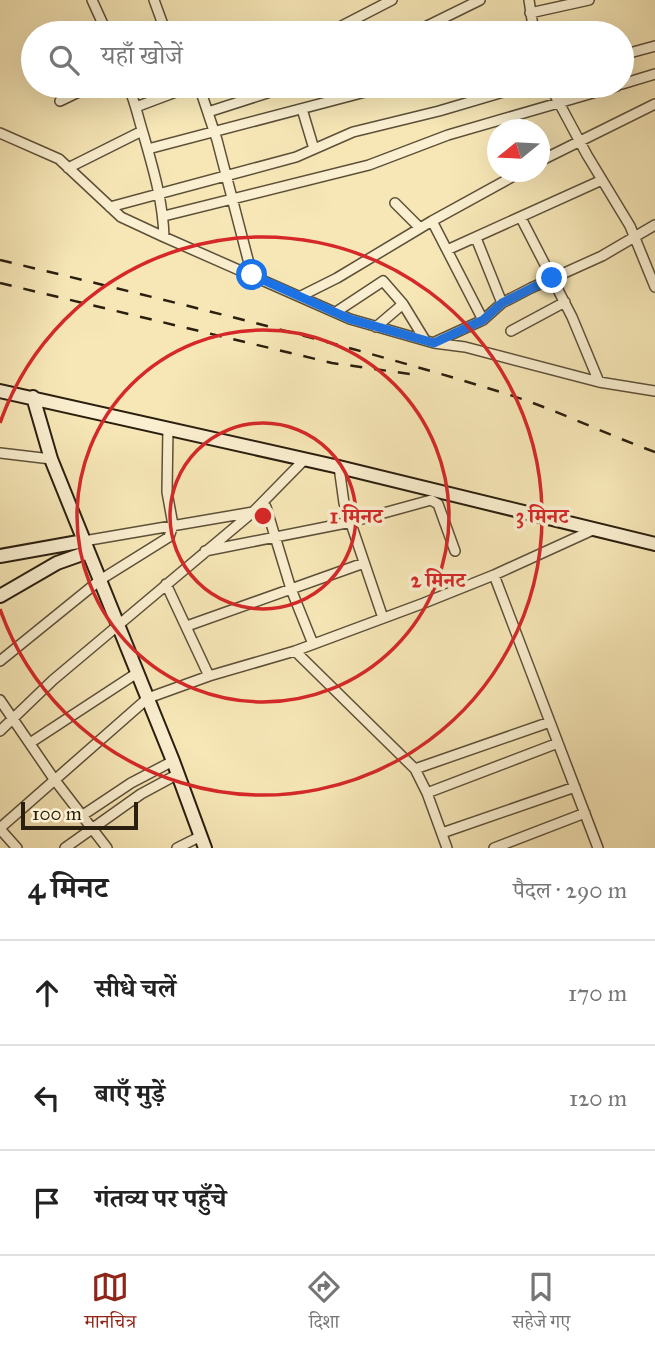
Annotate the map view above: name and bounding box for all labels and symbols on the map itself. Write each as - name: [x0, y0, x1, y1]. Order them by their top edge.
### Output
- north arrow: [487, 119, 550, 182]
- route start: [236, 259, 267, 290]
- route end: [536, 262, 567, 293]
- text: 1 मिनट: [330, 503, 384, 529]
- text: 3 मिनट: [516, 503, 570, 529]
- centre of rings: [251, 504, 275, 528]
- text: 2 मिनट: [411, 567, 467, 593]
- scale bar: [21, 799, 138, 831]

